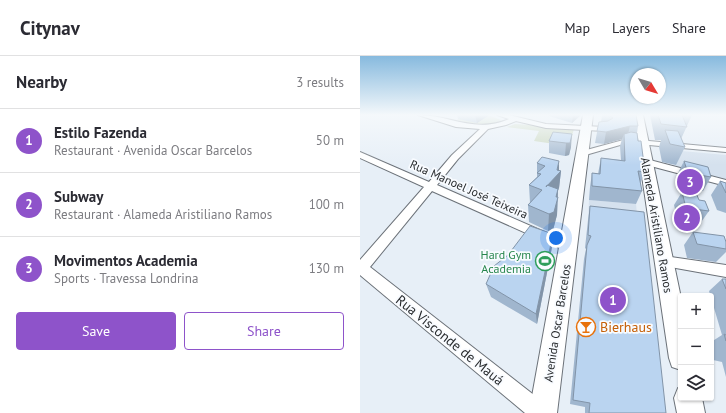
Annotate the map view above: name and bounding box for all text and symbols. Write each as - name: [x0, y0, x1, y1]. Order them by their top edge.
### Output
- text: Citynav: [20, 16, 80, 40]
- text: Map: [564, 19, 590, 37]
- text: Layers: [612, 19, 650, 37]
- text: Share: [672, 19, 706, 37]
- north arrow: [630, 68, 666, 104]
- text: Nearby: [16, 71, 67, 93]
- text: 3 results: [296, 74, 344, 91]
- text: Estilo Fazenda: [54, 123, 147, 142]
- text: 1: [25, 132, 33, 149]
- text: 50 m: [316, 132, 344, 149]
- text: Restaurant · Avenida Oscar Barcelos: [54, 142, 252, 159]
- street label: Rua Manoel José Teixeira: [408, 156, 530, 222]
- street label: Alameda Aristiliano Ramos: [638, 156, 676, 294]
- pin: 3: [677, 167, 703, 197]
- text: Subway: [54, 187, 103, 206]
- text: 2: [25, 196, 33, 213]
- text: 100 m: [309, 196, 344, 213]
- pin: 2: [674, 203, 700, 233]
- text: Restaurant · Alameda Aristiliano Ramos: [54, 206, 272, 223]
- your location: [546, 228, 566, 248]
- place label: Hard Gym Academia: [481, 247, 531, 276]
- sports icon: Hard Gym Academia: [534, 250, 556, 272]
- text: Movimentos Academia: [54, 251, 198, 270]
- text: 3: [25, 260, 33, 277]
- text: 130 m: [309, 260, 344, 277]
- street label: Avenida Oscar Barcelos: [540, 263, 574, 383]
- text: Sports · Travessa Londrina: [54, 270, 198, 287]
- pin: 1: [600, 285, 626, 315]
- street label: Rua Visconde de Mauá: [392, 291, 508, 389]
- map controls: [678, 293, 714, 401]
- button: +: [678, 293, 714, 329]
- button: Save: [16, 312, 176, 350]
- button: Share: [184, 312, 344, 350]
- bar icon: Bierhaus: [575, 316, 597, 338]
- place label: Bierhaus: [600, 318, 652, 336]
- button: −: [678, 329, 714, 365]
- button: layers: [678, 365, 714, 401]

